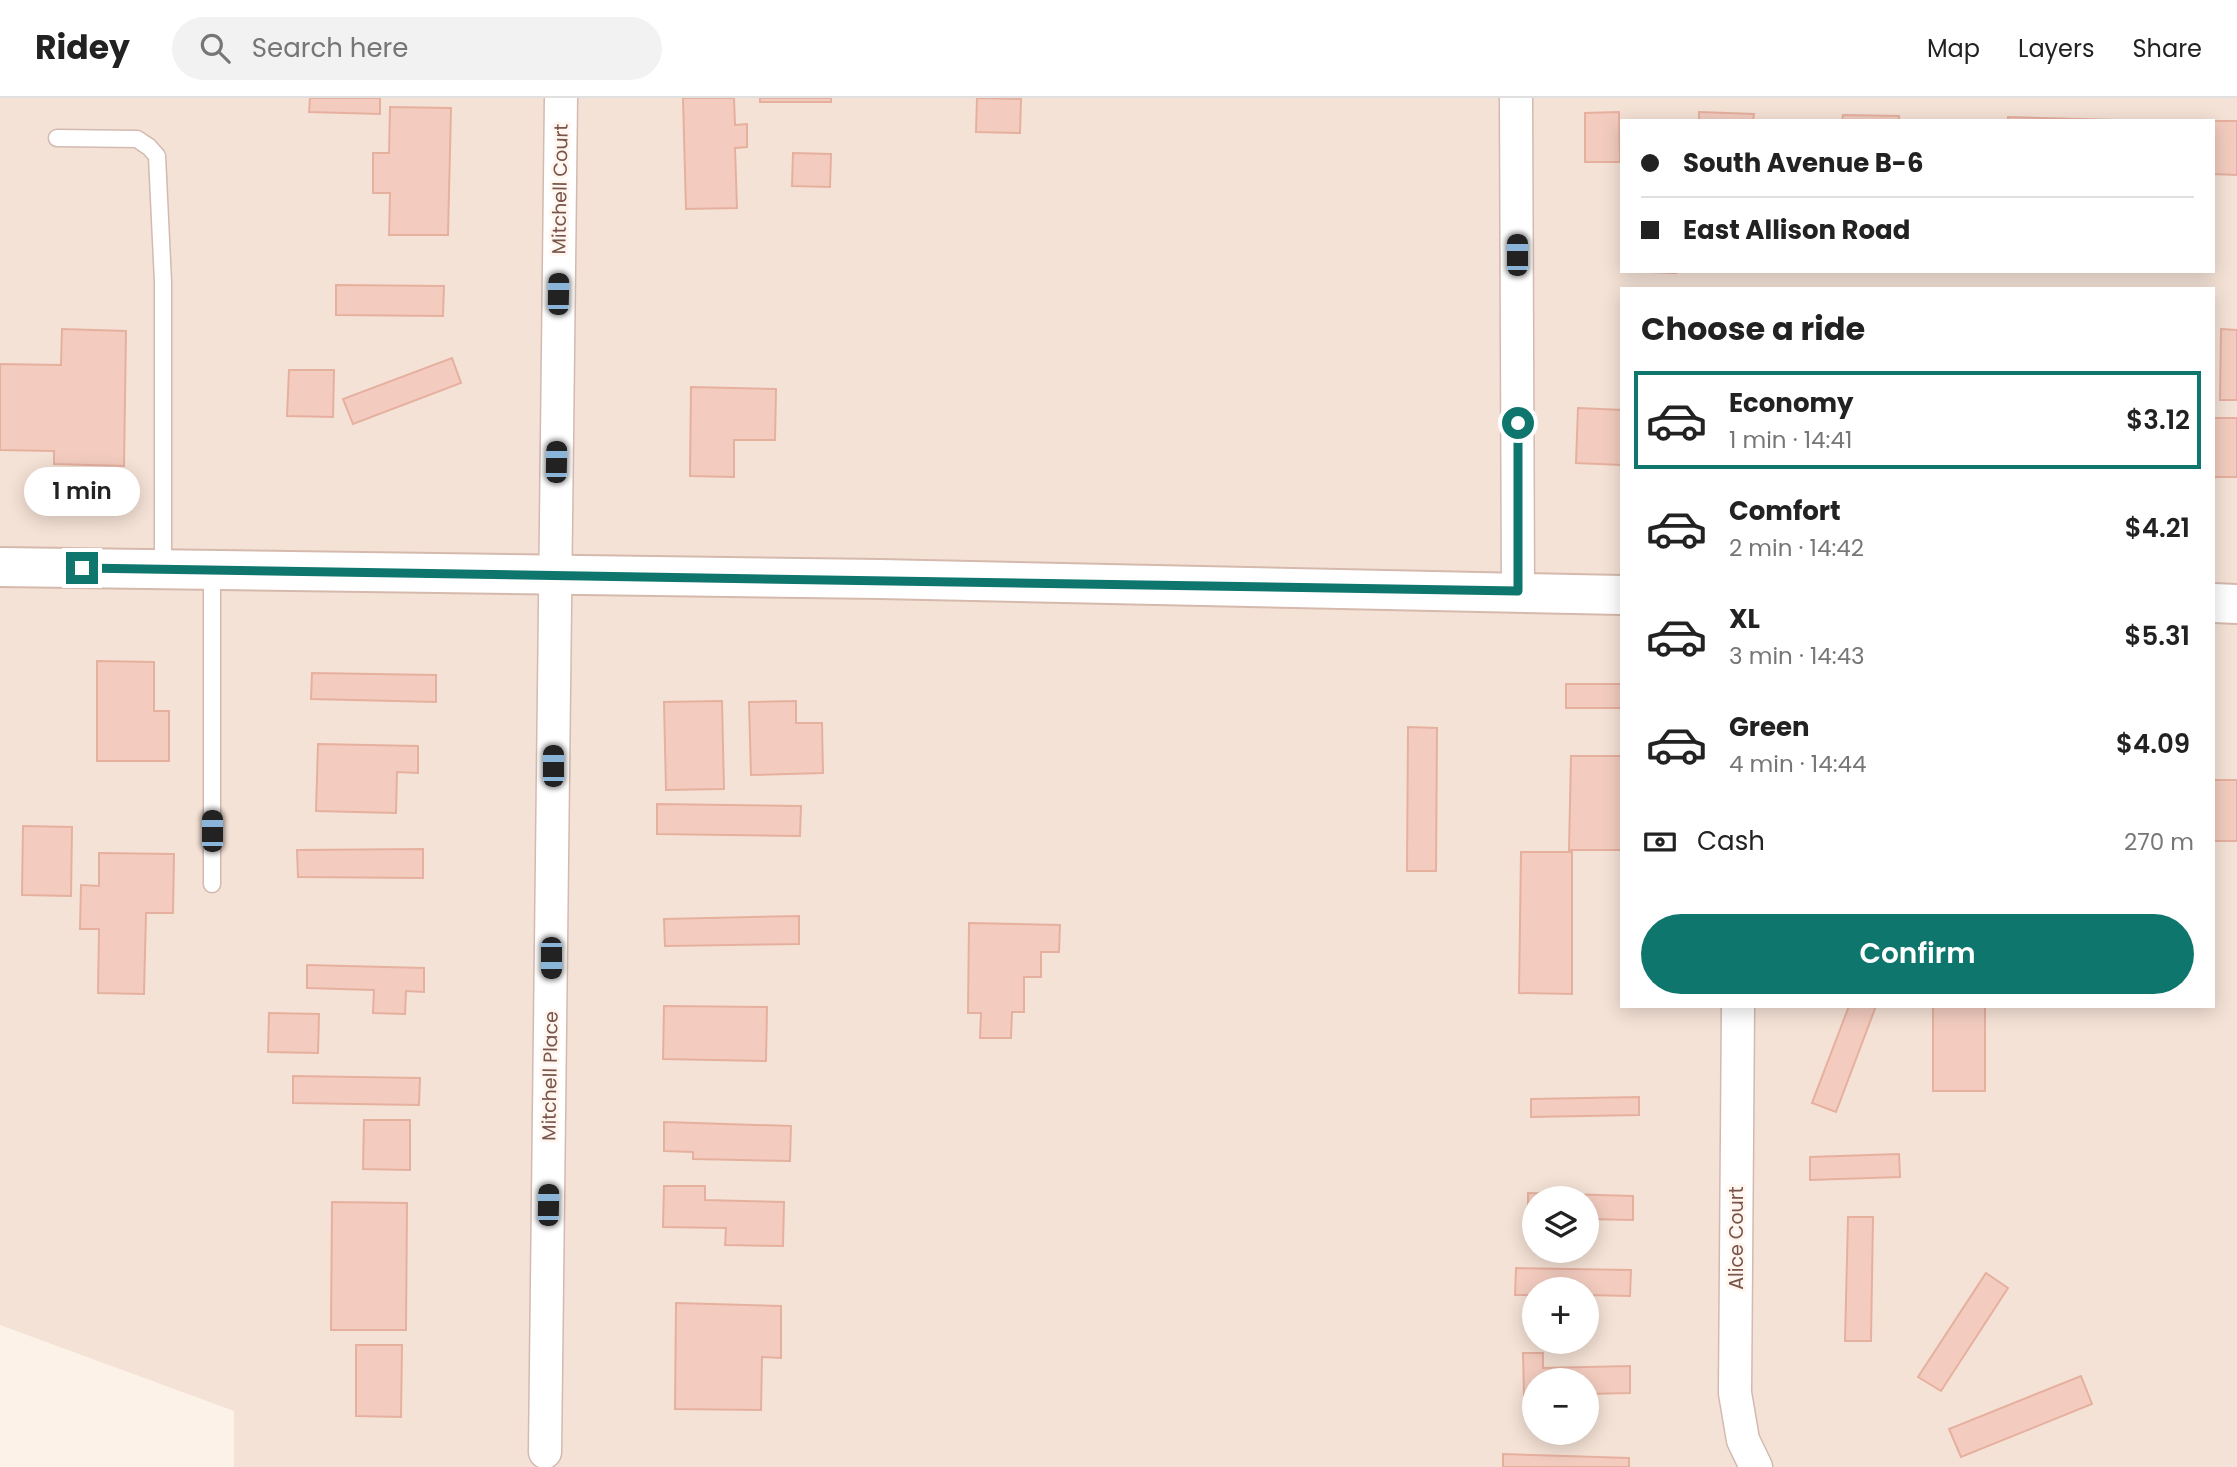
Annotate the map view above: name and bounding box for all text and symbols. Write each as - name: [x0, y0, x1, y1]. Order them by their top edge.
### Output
- search box: [172, 17, 662, 80]
- text: Ridey: [35, 24, 130, 71]
- icon: search: [196, 29, 234, 67]
- text: Search here: [252, 30, 408, 66]
- text: Map: [1927, 32, 1980, 65]
- text: Layers: [2018, 32, 2094, 65]
- text: Share: [2132, 32, 2202, 65]
- street label: Mitchell Court: [545, 123, 575, 255]
- text: South Avenue B-6: [1683, 145, 1923, 181]
- text: East Allison Road: [1683, 212, 1910, 248]
- car: [1507, 234, 1528, 276]
- car: [548, 273, 569, 315]
- text: Choose a ride: [1641, 306, 1865, 351]
- text: Economy: [1729, 385, 1853, 421]
- icon: car: [1645, 389, 1708, 452]
- text: $3.12: [2126, 402, 2190, 438]
- route start: [1502, 407, 1534, 439]
- text: 1 min · 14:41: [1729, 424, 1852, 456]
- car: [546, 441, 567, 483]
- callout: 1 min: [24, 466, 140, 516]
- text: 1 min: [52, 475, 112, 507]
- text: Comfort: [1729, 493, 1841, 529]
- icon: car: [1645, 497, 1708, 560]
- text: $4.21: [2125, 510, 2190, 546]
- text: 2 min · 14:42: [1729, 532, 1864, 564]
- route end: [66, 552, 98, 584]
- text: XL: [1729, 601, 1760, 637]
- icon: car: [1645, 605, 1708, 668]
- text: $5.31: [2125, 618, 2190, 654]
- text: 3 min · 14:43: [1729, 640, 1865, 672]
- text: Green: [1729, 709, 1810, 745]
- icon: car: [1645, 713, 1708, 776]
- text: $4.09: [2116, 726, 2190, 762]
- car: [543, 745, 564, 787]
- text: 4 min · 14:44: [1729, 748, 1867, 780]
- car: [202, 810, 223, 852]
- icon: cash: [1641, 823, 1679, 861]
- text: Cash: [1697, 823, 1765, 859]
- text: 270 m: [2124, 826, 2194, 858]
- button: Confirm: [1641, 914, 2194, 994]
- car: [541, 937, 562, 979]
- street label: Mitchell Place: [535, 1011, 565, 1141]
- car: [538, 1184, 559, 1226]
- map controls: [1522, 1186, 1599, 1445]
- button: layers: [1522, 1186, 1599, 1263]
- street label: Alice Court: [1723, 1186, 1750, 1290]
- button: +: [1522, 1277, 1599, 1354]
- button: −: [1522, 1368, 1599, 1445]

